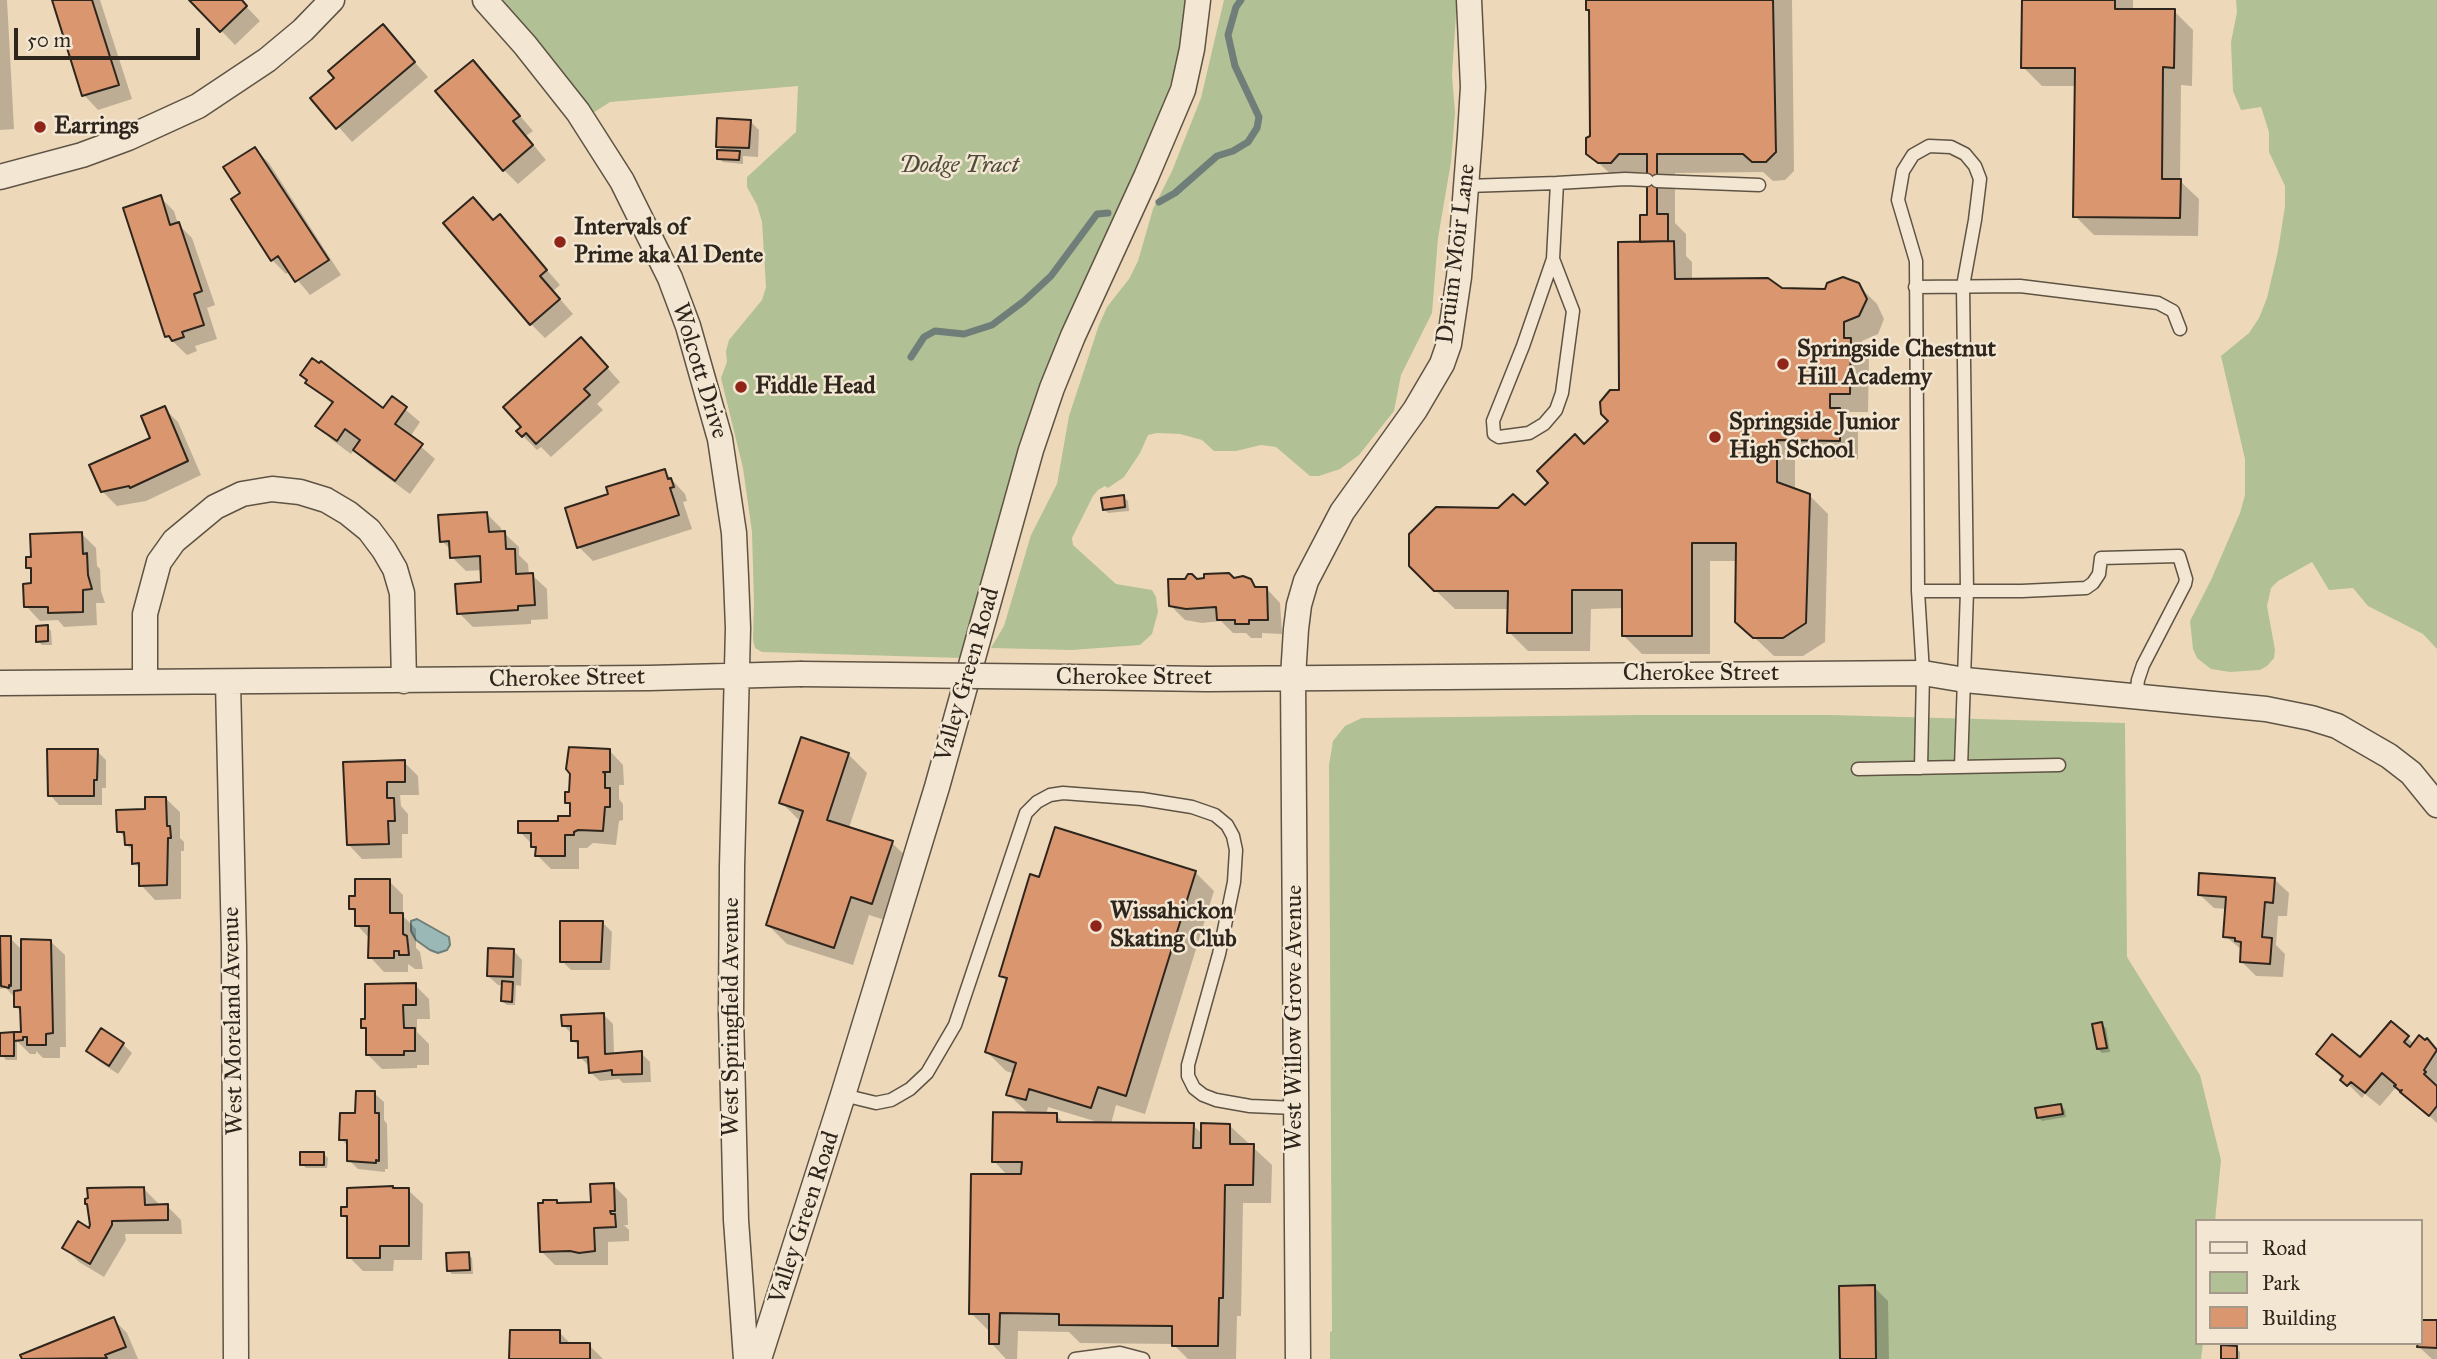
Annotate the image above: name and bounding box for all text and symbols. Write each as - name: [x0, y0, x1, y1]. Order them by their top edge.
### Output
- scale bar: [18, 14, 203, 58]
- text: 50 m: [27, 27, 71, 53]
- place label: Earrings: [54, 113, 139, 141]
- marker: Earrings: [32, 119, 48, 135]
- park label: Dodge Tract: [899, 152, 1019, 180]
- street label: Druim Moir Lane: [1432, 162, 1482, 346]
- place label: Intervals of Prime aka Al Dente: [574, 214, 763, 270]
- marker: Intervals of Prime aka Al Dente: [552, 234, 568, 250]
- street label: Wolcott Drive: [665, 300, 733, 442]
- place label: Springside Chestnut Hill Academy: [1797, 336, 1996, 392]
- marker: Springside Chestnut Hill Academy: [1775, 356, 1791, 372]
- place label: Fiddle Head: [755, 373, 876, 401]
- marker: Fiddle Head: [733, 379, 749, 395]
- place label: Springside Junior High School: [1729, 409, 1900, 465]
- marker: Springside Junior High School: [1707, 429, 1723, 445]
- street label: Valley Green Road: [929, 585, 1007, 765]
- street label: Cherokee Street: [1623, 660, 1779, 688]
- street label: Cherokee Street: [489, 663, 645, 695]
- street label: Cherokee Street: [1056, 664, 1212, 692]
- street label: West Willow Grove Avenue: [1281, 885, 1309, 1151]
- street label: West Springfield Avenue: [718, 897, 746, 1137]
- place label: Wissahickon Skating Club: [1110, 898, 1237, 954]
- street label: West Moreland Avenue: [218, 906, 250, 1136]
- marker: Wissahickon Skating Club: [1088, 918, 1104, 934]
- street label: Valley Green Road: [764, 1128, 846, 1308]
- legend: [2196, 1219, 2423, 1345]
- text: Road: [2262, 1235, 2307, 1261]
- text: Park: [2262, 1270, 2300, 1296]
- text: Building: [2262, 1305, 2336, 1331]

